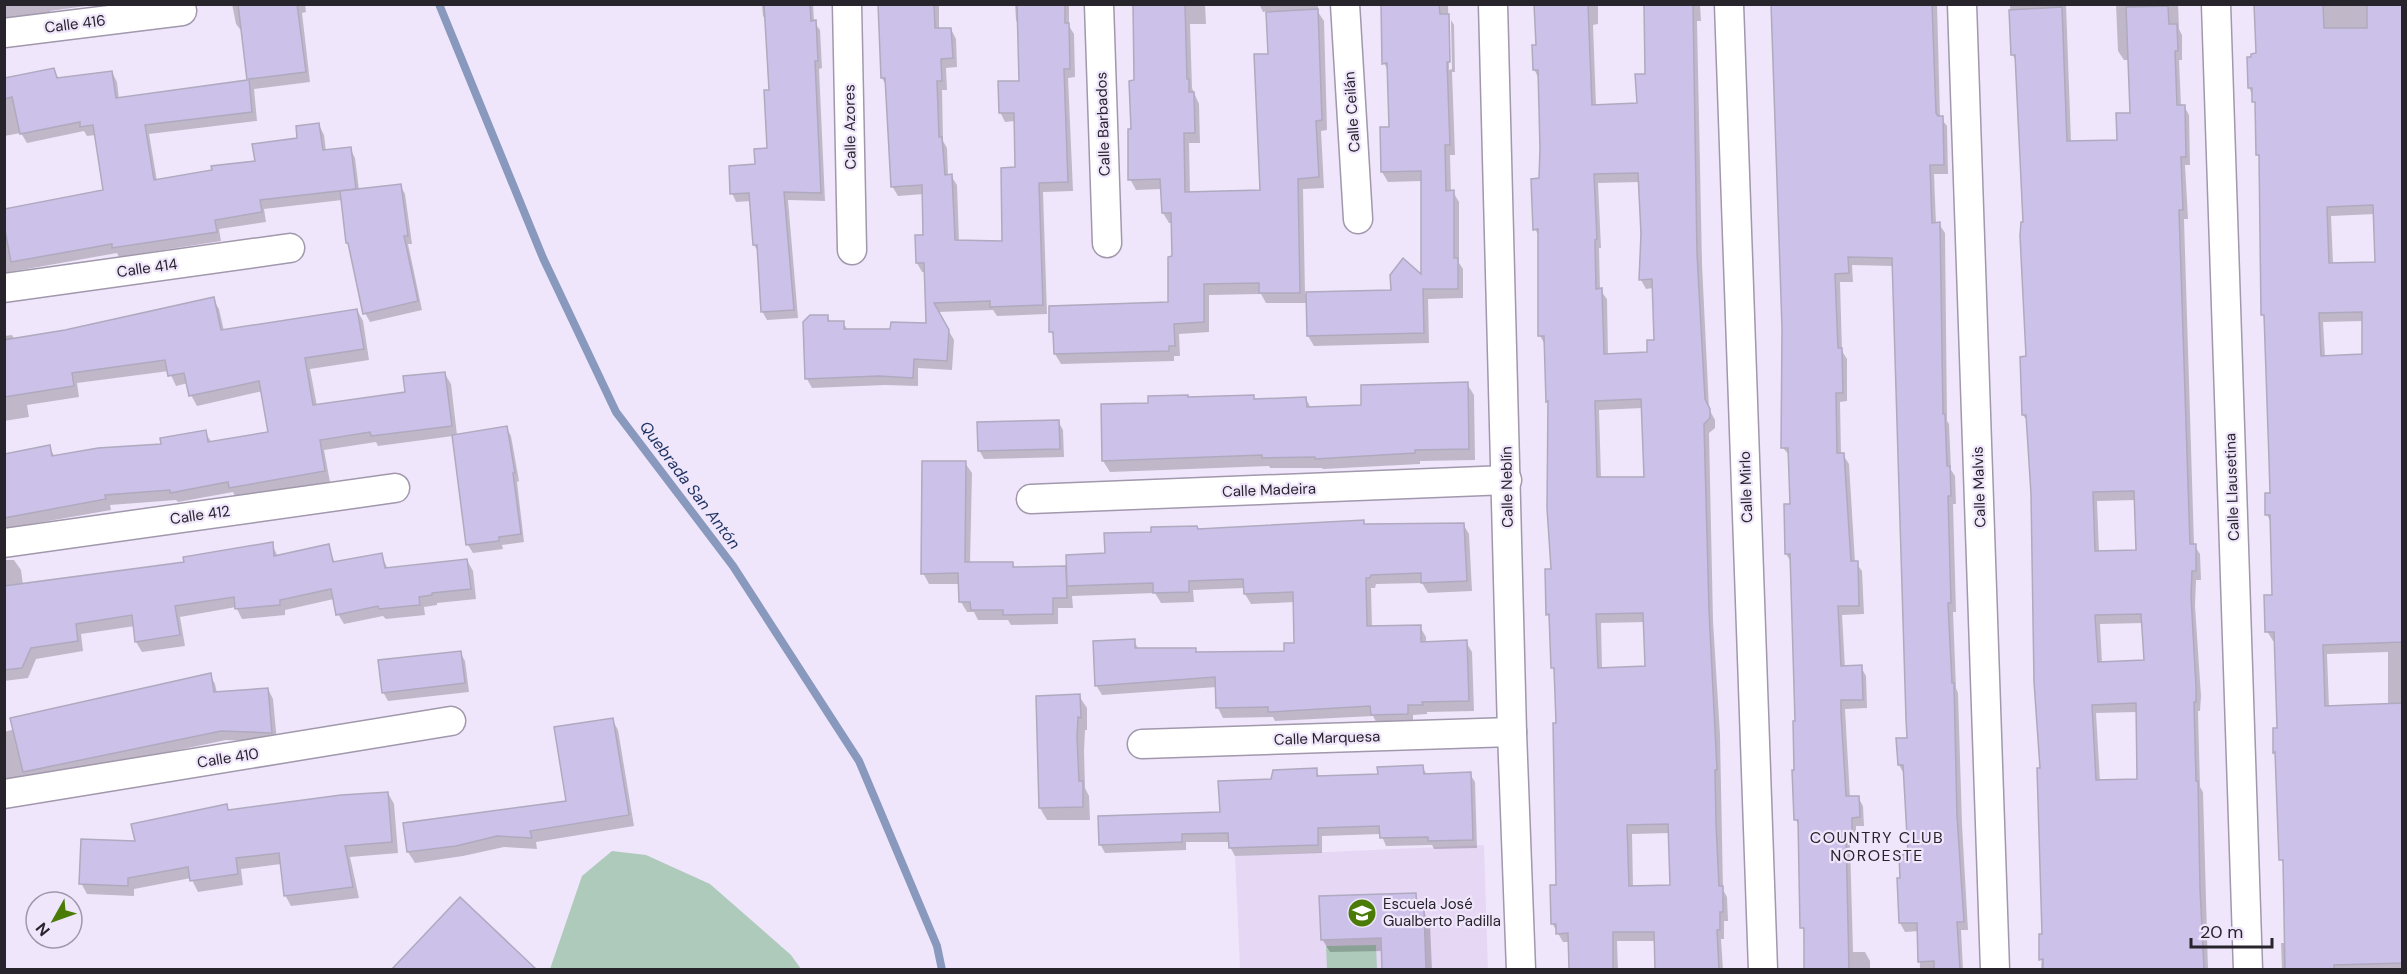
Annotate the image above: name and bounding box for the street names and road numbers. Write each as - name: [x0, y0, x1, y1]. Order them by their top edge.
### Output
- street label: Calle 416: [43, 10, 107, 38]
- street label: Calle Ceilán: [1339, 71, 1365, 153]
- street label: Calle Barbados: [1091, 72, 1115, 176]
- street label: Calle Azores: [839, 84, 861, 170]
- street label: Calle 414: [115, 254, 179, 282]
- street label: Calle Llausetina: [2220, 433, 2244, 541]
- street label: Calle Neblín: [1496, 446, 1518, 528]
- street label: Calle Malvis: [1968, 446, 1990, 528]
- street label: Calle Mirlo: [1735, 451, 1757, 523]
- street label: Calle Madeira: [1222, 478, 1316, 502]
- street label: Calle 412: [169, 501, 231, 529]
- street label: Calle Marquesa: [1273, 726, 1381, 750]
- street label: Calle 410: [196, 743, 260, 773]

